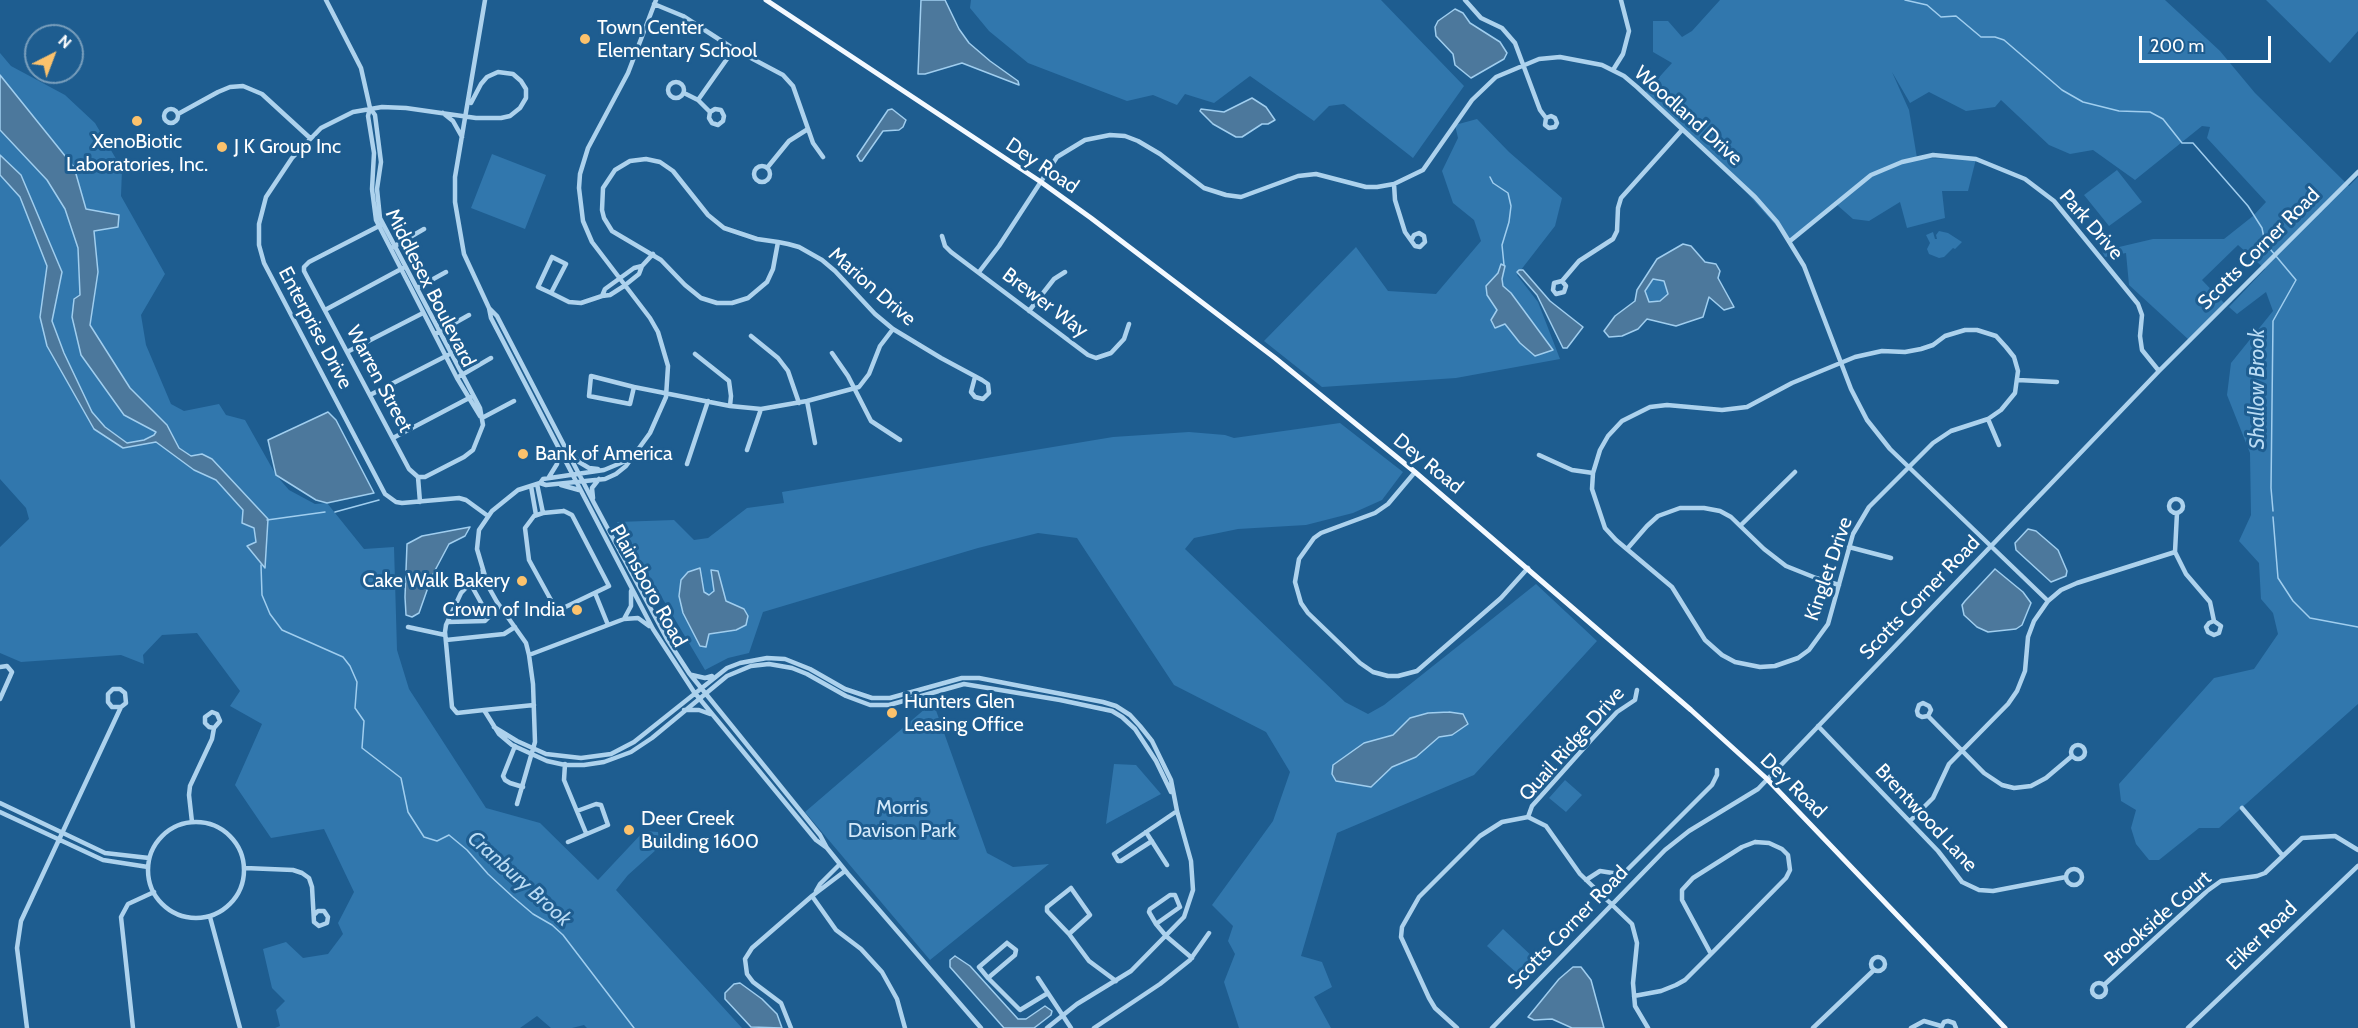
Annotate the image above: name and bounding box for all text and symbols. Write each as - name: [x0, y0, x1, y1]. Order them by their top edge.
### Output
- place label: Town Center Elementary School: [597, 16, 757, 63]
- north arrow: [24, 24, 84, 84]
- scale bar: [2142, 24, 2274, 62]
- text: N: [54, 31, 76, 53]
- marker: Town Center Elementary School: [578, 32, 592, 46]
- text: 200 m: [2150, 35, 2204, 57]
- street label: Woodland Drive: [1629, 61, 1747, 171]
- marker: XenoBiotic Laboratories, Inc.: [130, 114, 144, 128]
- place label: XenoBiotic Laboratories, Inc.: [66, 130, 208, 177]
- street label: Dey Road: [1001, 133, 1083, 199]
- place label: J K Group Inc: [234, 135, 341, 159]
- marker: J K Group Inc: [215, 140, 229, 154]
- street label: Scotts Corner Road: [2193, 183, 2325, 315]
- street label: Park Drive: [2054, 185, 2128, 265]
- street label: Middlesex Boulevard: [380, 205, 480, 371]
- street label: Marion Drive: [823, 243, 921, 331]
- street label: Enterprise Drive: [273, 263, 357, 393]
- street label: Brewer Way: [997, 263, 1093, 343]
- street label: Warren Street: [341, 322, 417, 436]
- water label: Shallow Brook: [2245, 329, 2271, 449]
- street label: Dey Road: [1388, 429, 1468, 499]
- place label: Bank of America: [535, 442, 673, 466]
- marker: Bank of America: [516, 447, 530, 461]
- street label: Kinglet Drive: [1800, 514, 1858, 624]
- street label: Plainsboro Road: [604, 521, 692, 651]
- street label: Scotts Corner Road: [1855, 531, 1985, 665]
- place label: Cake Walk Bakery: [362, 569, 510, 593]
- marker: Cake Walk Bakery: [515, 574, 529, 588]
- place label: Crown of India: [443, 598, 565, 622]
- marker: Crown of India: [570, 603, 584, 617]
- street label: Quail Ridge Drive: [1514, 682, 1630, 806]
- place label: Hunters Glen Leasing Office: [904, 690, 1024, 737]
- marker: Hunters Glen Leasing Office: [885, 706, 899, 720]
- street label: Dey Road: [1755, 749, 1831, 823]
- street label: Brentwood Lane: [1870, 759, 1982, 877]
- park label: Morris Davison Park: [848, 796, 956, 843]
- place label: Deer Creek Building 1600: [641, 807, 759, 854]
- marker: Deer Creek Building 1600: [622, 823, 636, 837]
- water label: Cranbury Brook: [462, 826, 576, 932]
- street label: Scotts Corner Road: [1503, 861, 1633, 995]
- street label: Brookside Court: [2100, 866, 2216, 972]
- street label: Eiker Road: [2222, 897, 2302, 975]

